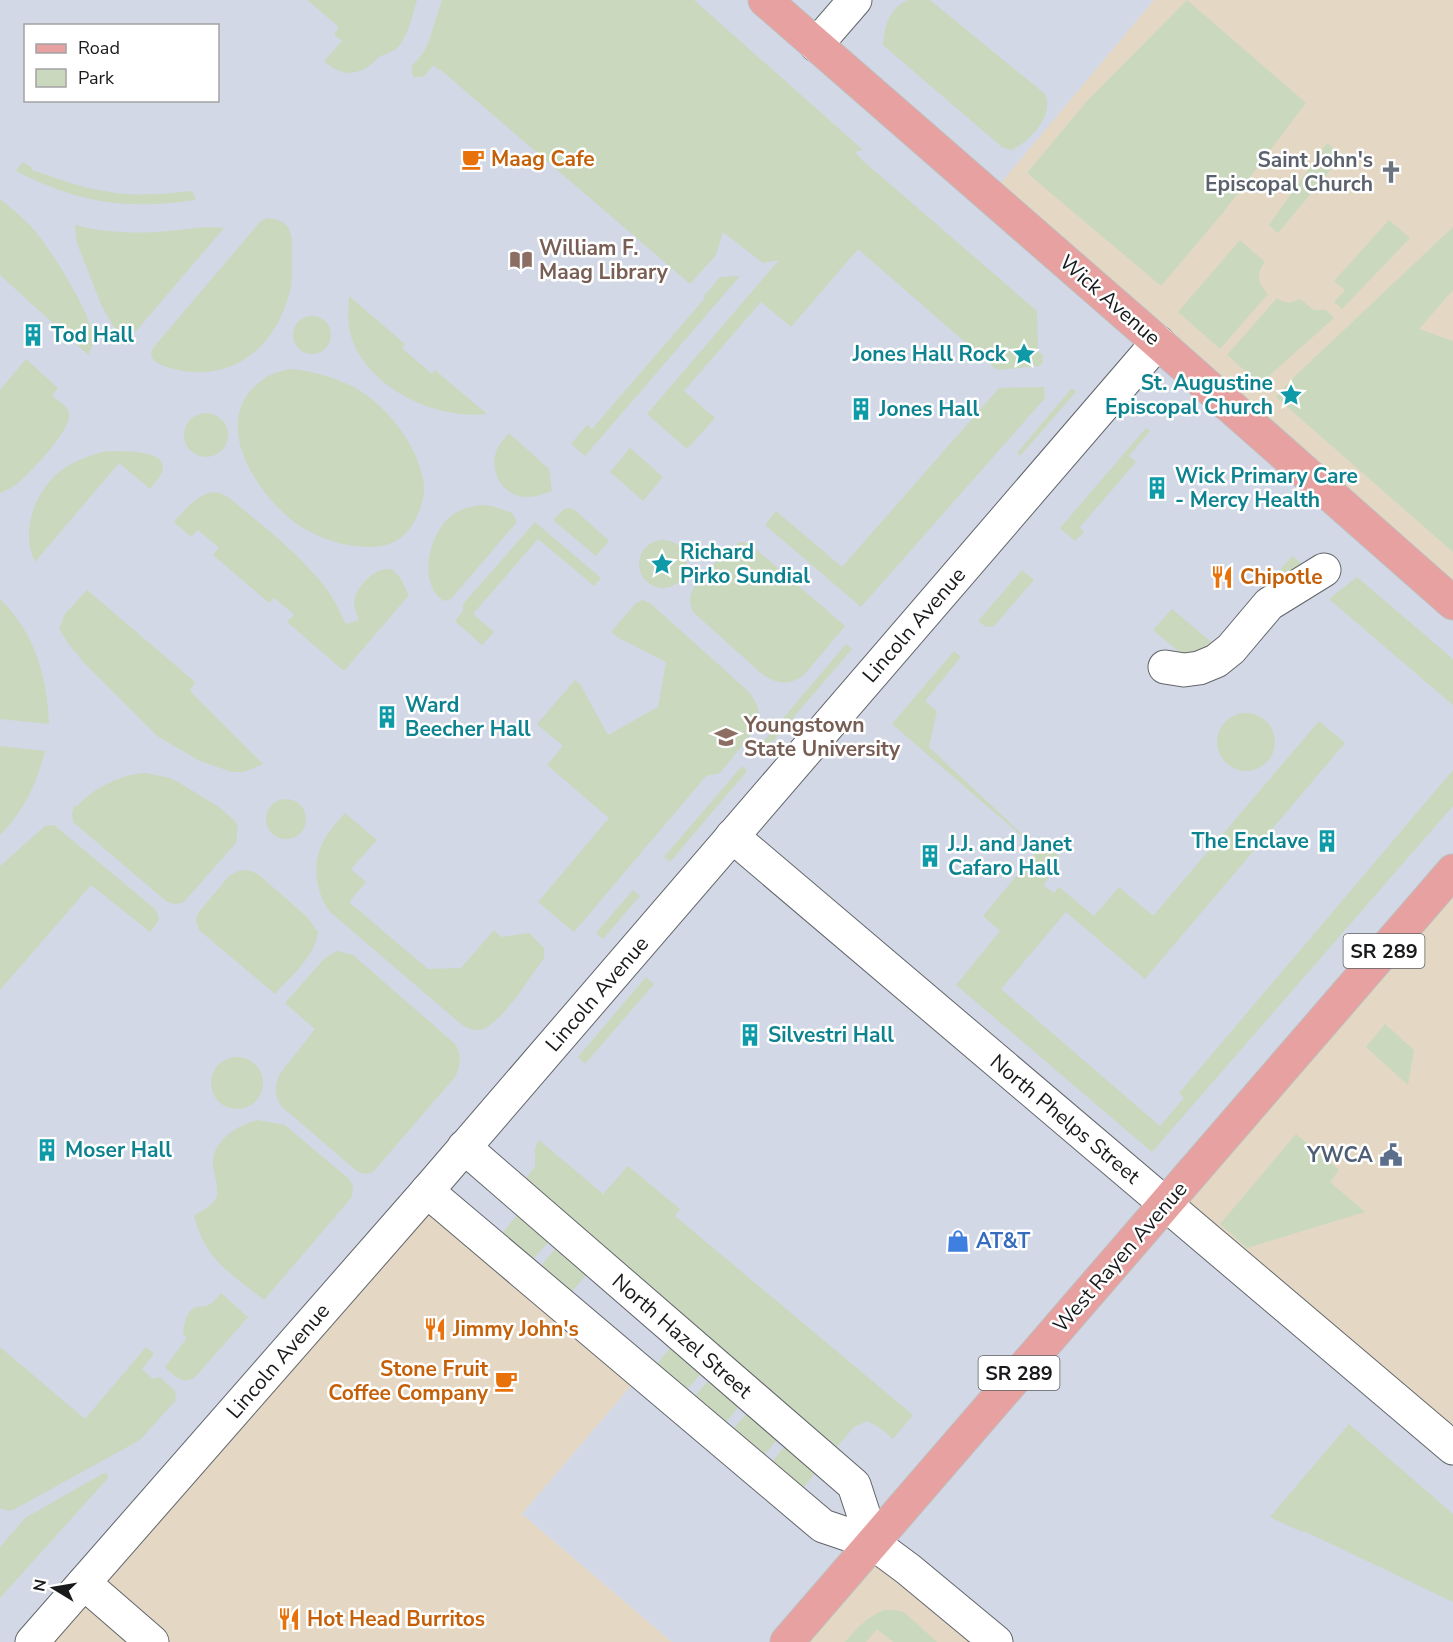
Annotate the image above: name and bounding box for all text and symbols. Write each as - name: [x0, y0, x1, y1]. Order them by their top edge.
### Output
- legend: [24, 24, 219, 102]
- text: Road: [78, 36, 120, 60]
- text: Park: [78, 66, 115, 90]
- place label: Maag Cafe: [491, 145, 595, 173]
- cafe icon: Maag Cafe: [460, 146, 486, 172]
- place label: Saint John's Episcopal Church: [1205, 146, 1373, 198]
- church icon: Saint John's Episcopal Church: [1378, 159, 1404, 185]
- place label: William F. Maag Library: [539, 234, 669, 286]
- library icon: William F. Maag Library: [508, 247, 534, 273]
- street label: Wick Avenue: [1054, 248, 1166, 352]
- place label: Tod Hall: [51, 321, 134, 349]
- building icon: Tod Hall: [20, 322, 46, 348]
- place label: Jones Hall Rock: [852, 340, 1007, 368]
- place icon: Jones Hall Rock: [1011, 341, 1037, 367]
- place label: St. Augustine Episcopal Church: [1105, 369, 1273, 421]
- place icon: St. Augustine Episcopal Church: [1278, 382, 1304, 408]
- place label: Jones Hall: [878, 395, 980, 423]
- building icon: Jones Hall: [848, 396, 874, 422]
- place label: Wick Primary Care - Mercy Health: [1175, 462, 1358, 514]
- building icon: Wick Primary Care - Mercy Health: [1144, 475, 1170, 501]
- place label: Richard Pirko Sundial: [680, 538, 810, 590]
- place icon: Richard Pirko Sundial: [649, 551, 675, 577]
- street label: Lincoln Avenue: [856, 561, 972, 689]
- place label: Chipotle: [1240, 563, 1323, 591]
- restaurant icon: Chipotle: [1209, 564, 1235, 590]
- place label: Ward Beecher Hall: [405, 691, 531, 743]
- building icon: Ward Beecher Hall: [374, 704, 400, 730]
- place label: Youngstown State University: [743, 711, 901, 763]
- school or university icon: Youngstown State University: [713, 724, 739, 750]
- place label: The Enclave: [1192, 827, 1309, 855]
- building icon: The Enclave: [1314, 828, 1340, 854]
- place label: J.J. and Janet Cafaro Hall: [947, 830, 1073, 882]
- building icon: J.J. and Janet Cafaro Hall: [917, 843, 943, 869]
- street label: Lincoln Avenue: [539, 930, 655, 1058]
- road number: SR 289: [1344, 934, 1424, 968]
- place label: Silvestri Hall: [768, 1021, 894, 1049]
- building icon: Silvestri Hall: [737, 1022, 763, 1048]
- street label: North Phelps Street: [984, 1048, 1146, 1190]
- place label: Moser Hall: [65, 1136, 172, 1164]
- building icon: Moser Hall: [34, 1137, 60, 1163]
- place label: YWCA: [1306, 1141, 1373, 1169]
- public building icon: YWCA: [1378, 1142, 1404, 1168]
- street label: West Rayen Avenue: [1047, 1176, 1193, 1338]
- place label: AT&T: [976, 1227, 1030, 1255]
- shop icon: AT&T: [945, 1228, 971, 1254]
- street label: North Hazel Street: [606, 1267, 758, 1405]
- street label: Lincoln Avenue: [220, 1297, 336, 1425]
- place label: Jimmy John's: [452, 1315, 579, 1343]
- restaurant icon: Jimmy John's: [422, 1316, 448, 1342]
- place label: Stone Fruit Coffee Company: [328, 1355, 489, 1407]
- road number: SR 289: [978, 1356, 1060, 1390]
- cafe icon: Stone Fruit Coffee Company: [493, 1368, 519, 1394]
- north arrow: [24, 1558, 84, 1618]
- text: N: [28, 1577, 52, 1593]
- place label: Hot Head Burritos: [307, 1605, 485, 1633]
- restaurant icon: Hot Head Burritos: [276, 1606, 302, 1632]

